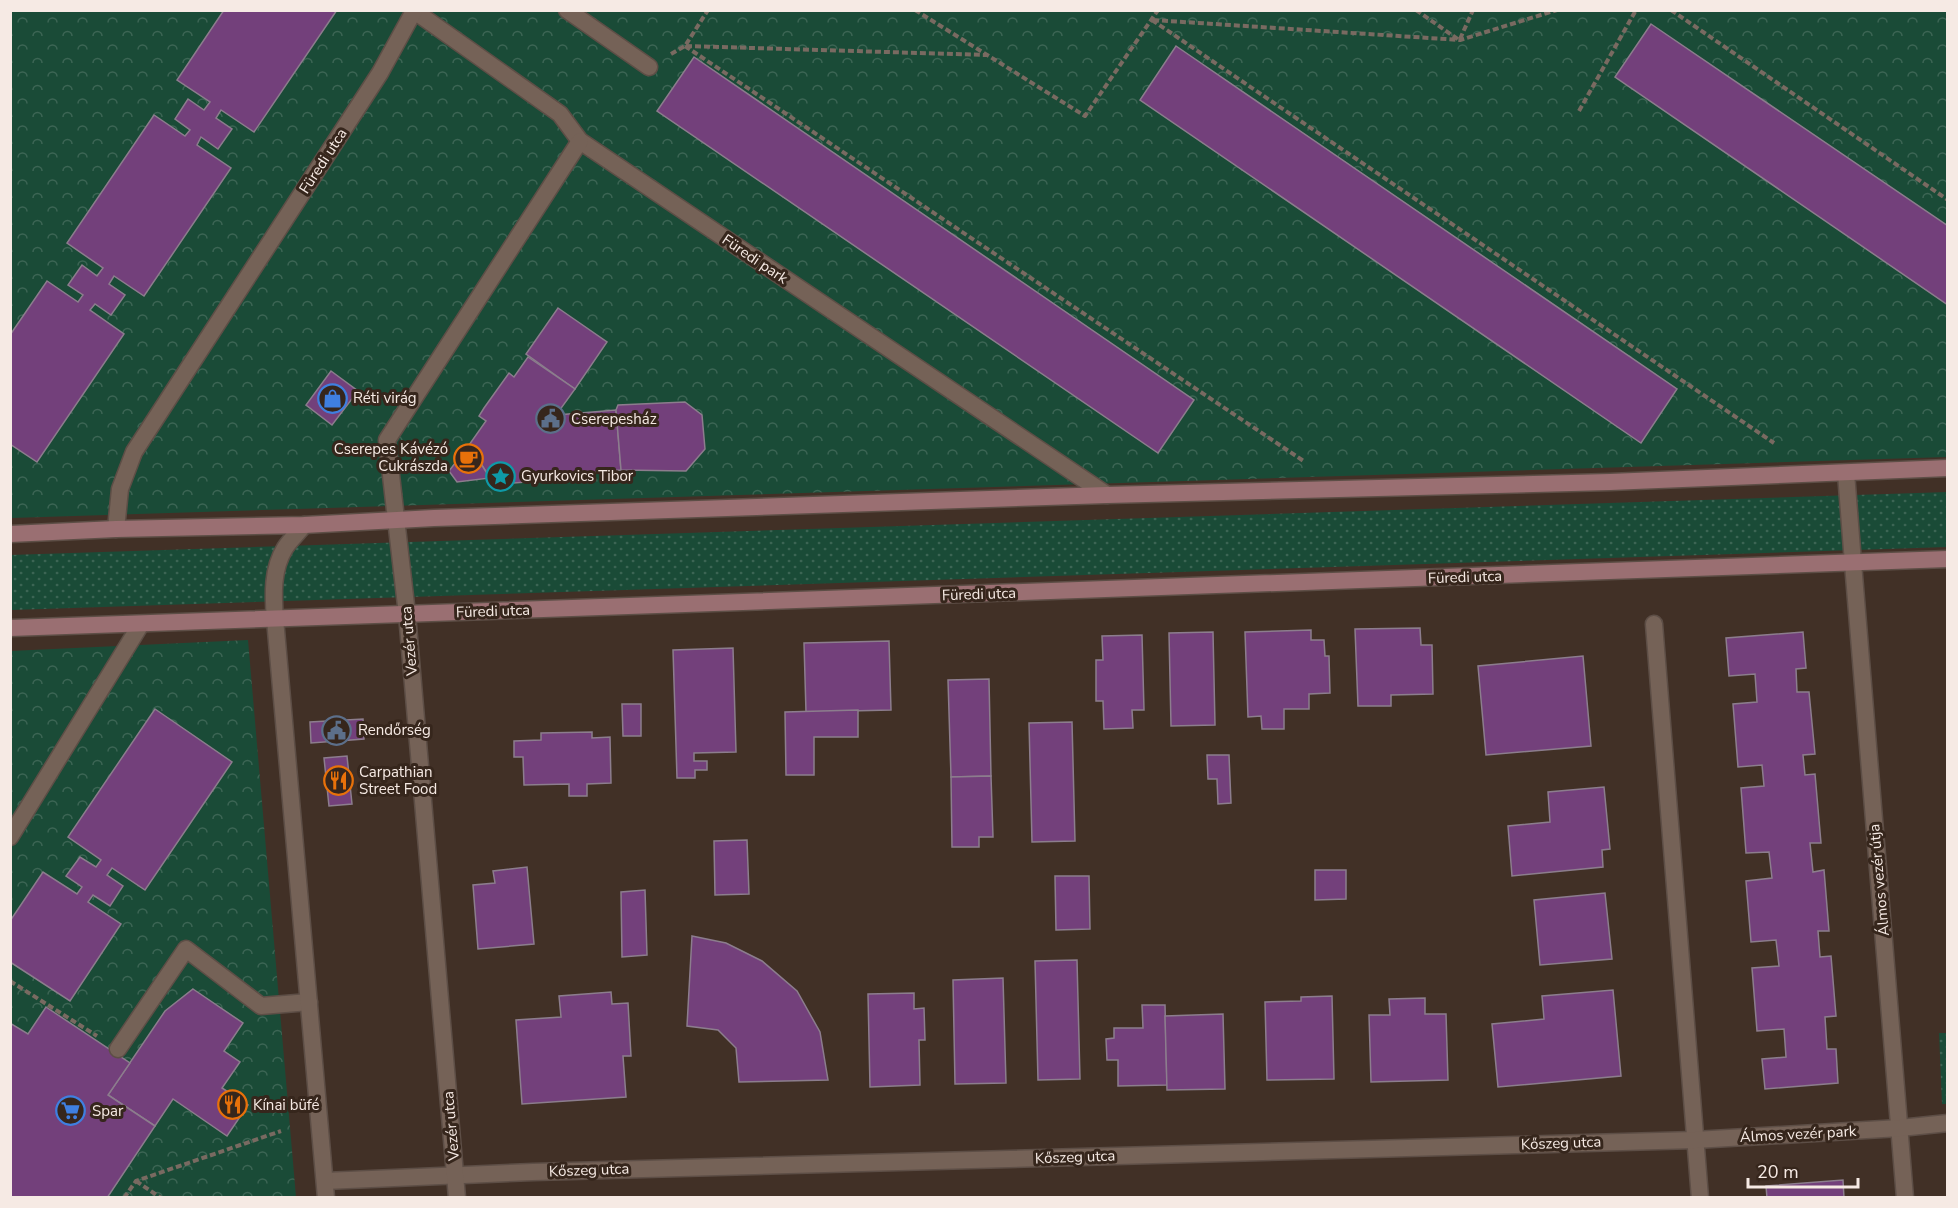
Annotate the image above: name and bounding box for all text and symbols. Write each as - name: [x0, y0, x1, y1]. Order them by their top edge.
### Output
- street label: Füredi utca: [294, 124, 352, 198]
- street label: Füredi park: [718, 230, 792, 289]
- shop icon: Réti virág: [316, 382, 348, 414]
- place label: Réti virág: [353, 388, 417, 408]
- public building icon: Cserepesház: [534, 403, 566, 435]
- place label: Cserepesház: [571, 409, 657, 429]
- place label: Cserepes Kávézó Cukrászda: [334, 439, 448, 476]
- cafe icon: Cserepes Kávézó Cukrászda: [453, 442, 485, 474]
- place icon: Gyurkovics Tibor: [484, 460, 516, 492]
- place label: Gyurkovics Tibor: [521, 466, 634, 486]
- street label: Füredi utca: [1428, 566, 1502, 588]
- street label: Füredi utca: [942, 583, 1016, 605]
- street label: Füredi utca: [456, 600, 530, 622]
- street label: Vezér utca: [396, 605, 422, 678]
- public building icon: Rendőrség: [321, 714, 353, 746]
- place label: Rendőrség: [358, 720, 431, 740]
- place label: Carpathian Street Food: [359, 762, 437, 799]
- restaurant icon: Carpathian Street Food: [322, 765, 354, 797]
- street label: Álmos vezér útja: [1864, 823, 1894, 937]
- restaurant icon: Kínai büfé: [216, 1089, 248, 1121]
- street label: Vezér utca: [438, 1090, 464, 1163]
- supermarket icon: Spar: [55, 1095, 87, 1127]
- place label: Kínai büfé: [253, 1095, 320, 1115]
- place label: Spar: [92, 1101, 124, 1121]
- street label: Álmos vezér park: [1739, 1121, 1857, 1147]
- street label: Kőszeg utca: [1520, 1132, 1602, 1154]
- street label: Kőszeg utca: [1034, 1146, 1116, 1168]
- scale bar: [1748, 1151, 1858, 1189]
- street label: Kőszeg utca: [548, 1159, 630, 1181]
- text: 20 m: [1757, 1160, 1799, 1184]

